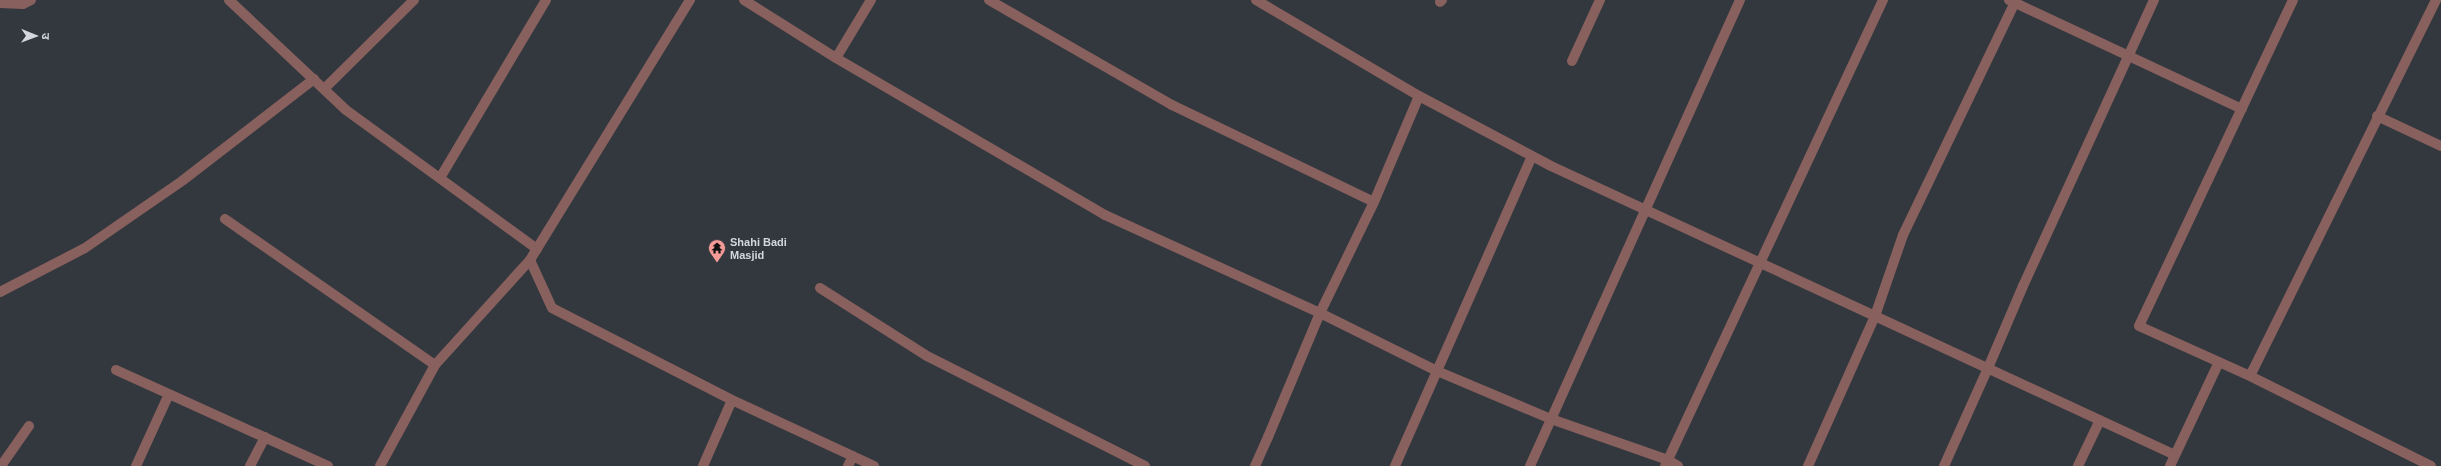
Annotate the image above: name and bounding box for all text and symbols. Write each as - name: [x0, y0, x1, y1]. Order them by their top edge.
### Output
- north arrow: [16, 16, 56, 56]
- text: उ: [40, 33, 52, 40]
- place label: Shahi Badi Masjid: [730, 236, 787, 261]
- temple icon: Shahi Badi Masjid: [707, 238, 727, 263]

